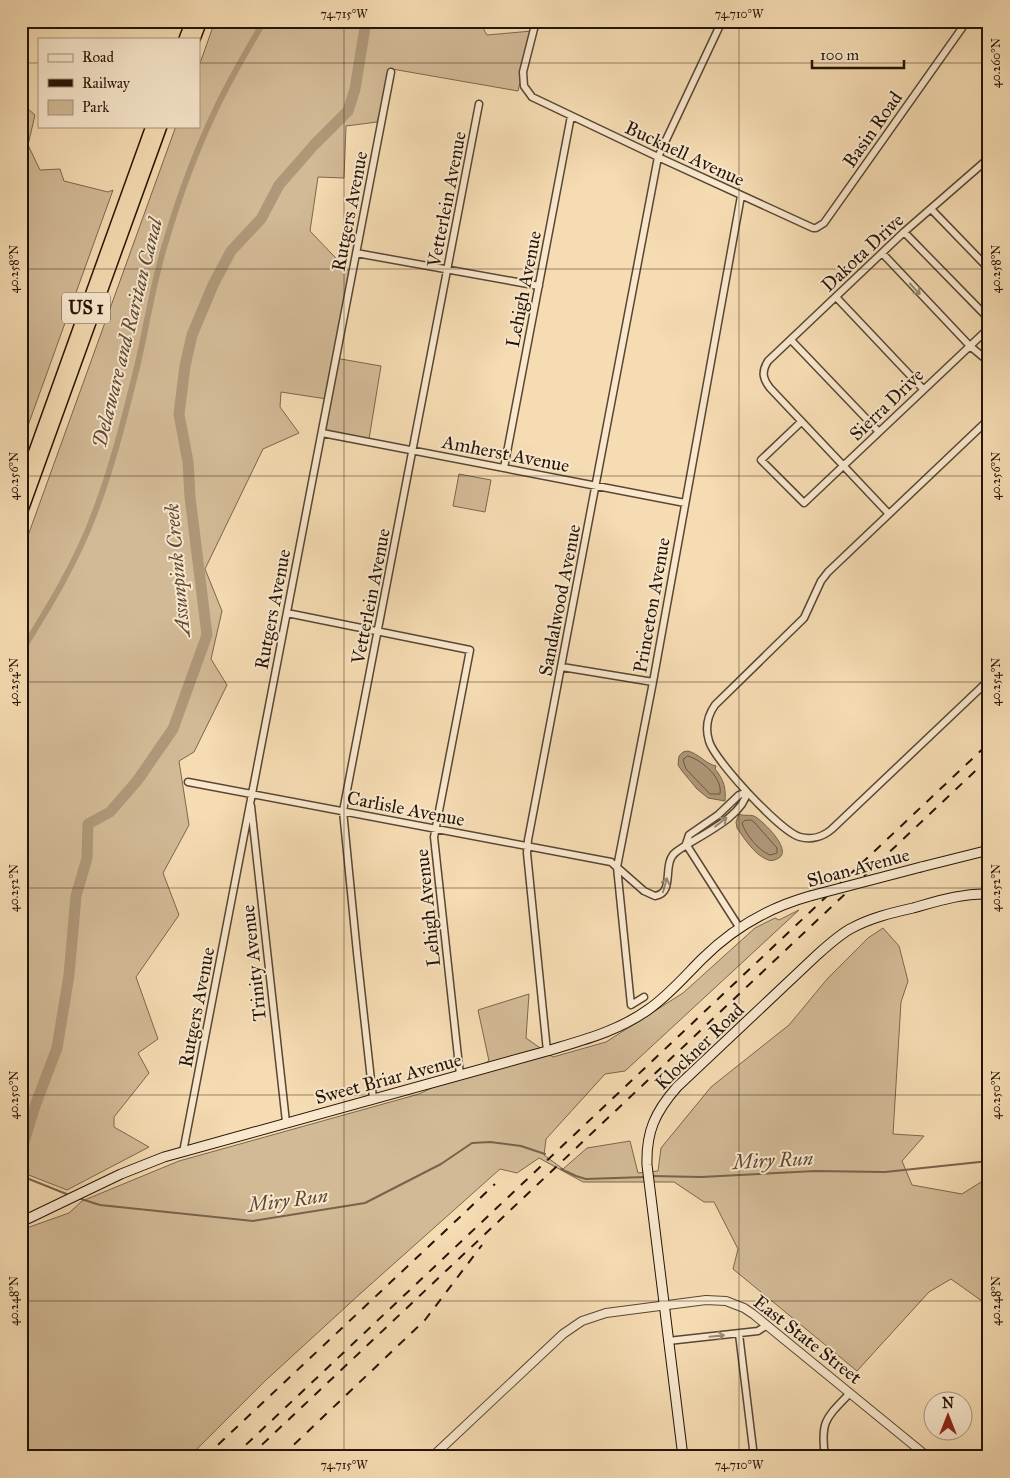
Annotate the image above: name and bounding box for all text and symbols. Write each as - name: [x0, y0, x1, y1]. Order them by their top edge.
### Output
- text: 74.715°W: [320, 7, 368, 21]
- text: 74.710°W: [715, 7, 764, 21]
- legend: [38, 38, 200, 128]
- scale bar: [812, 38, 905, 70]
- text: 40.260°N: [989, 38, 1003, 88]
- text: 100 m: [820, 46, 860, 64]
- text: Road: [82, 48, 114, 66]
- text: Railway: [82, 74, 131, 92]
- street label: Basin Road: [838, 86, 907, 172]
- text: Park: [82, 98, 109, 116]
- street label: Bucknell Avenue: [621, 116, 748, 191]
- street label: Vetterlein Avenue: [422, 129, 471, 270]
- street label: Rutgers Avenue: [327, 149, 373, 273]
- street label: Dakota Drive: [816, 208, 908, 296]
- water label: Delaware and Raritan Canal: [87, 214, 168, 450]
- street label: Lehigh Avenue: [501, 229, 547, 350]
- text: 40.258°N: [7, 245, 21, 293]
- text: 40.258°N: [989, 245, 1003, 293]
- one-way arrow: [909, 282, 921, 295]
- road number: US 1: [62, 292, 110, 324]
- street label: Sierra Drive: [844, 363, 928, 445]
- street label: Amherst Avenue: [439, 430, 572, 477]
- text: 40.256°N: [7, 452, 21, 500]
- text: 40.256°N: [989, 452, 1003, 500]
- water label: Assunpink Creek: [159, 502, 196, 639]
- street label: Sandalwood Avenue: [533, 522, 586, 678]
- street label: Vetterlein Avenue: [346, 526, 395, 667]
- street label: Princeton Avenue: [628, 535, 675, 675]
- street label: Rutgers Avenue: [250, 547, 296, 671]
- text: 40.254°N: [7, 658, 21, 706]
- text: 40.254°N: [989, 658, 1003, 706]
- street label: Carlisle Avenue: [345, 786, 467, 831]
- one-way arrow: [714, 817, 727, 828]
- street label: Sloan Avenue: [804, 843, 912, 892]
- street label: Lehigh Avenue: [410, 848, 446, 968]
- text: 40.252°N: [7, 864, 21, 912]
- text: 40.252°N: [989, 864, 1003, 912]
- one-way arrow: [661, 877, 671, 893]
- street label: Trinity Avenue: [236, 903, 271, 1022]
- street label: Rutgers Avenue: [174, 945, 220, 1069]
- street label: Klockner Road: [650, 998, 749, 1095]
- street label: Sweet Briar Avenue: [312, 1048, 464, 1109]
- text: 40.250°N: [7, 1070, 21, 1120]
- text: 40.250°N: [989, 1070, 1003, 1120]
- water label: Miry Run: [730, 1146, 814, 1174]
- water label: Miry Run: [245, 1183, 330, 1217]
- text: 40.248°N: [7, 1276, 21, 1326]
- text: 40.248°N: [989, 1276, 1003, 1326]
- street label: East State Street: [749, 1290, 867, 1389]
- one-way arrow: [708, 1331, 724, 1341]
- north arrow: [922, 1390, 972, 1440]
- text: N: [942, 1395, 954, 1412]
- text: 74.715°W: [320, 1458, 368, 1472]
- text: 74.710°W: [715, 1458, 764, 1472]

